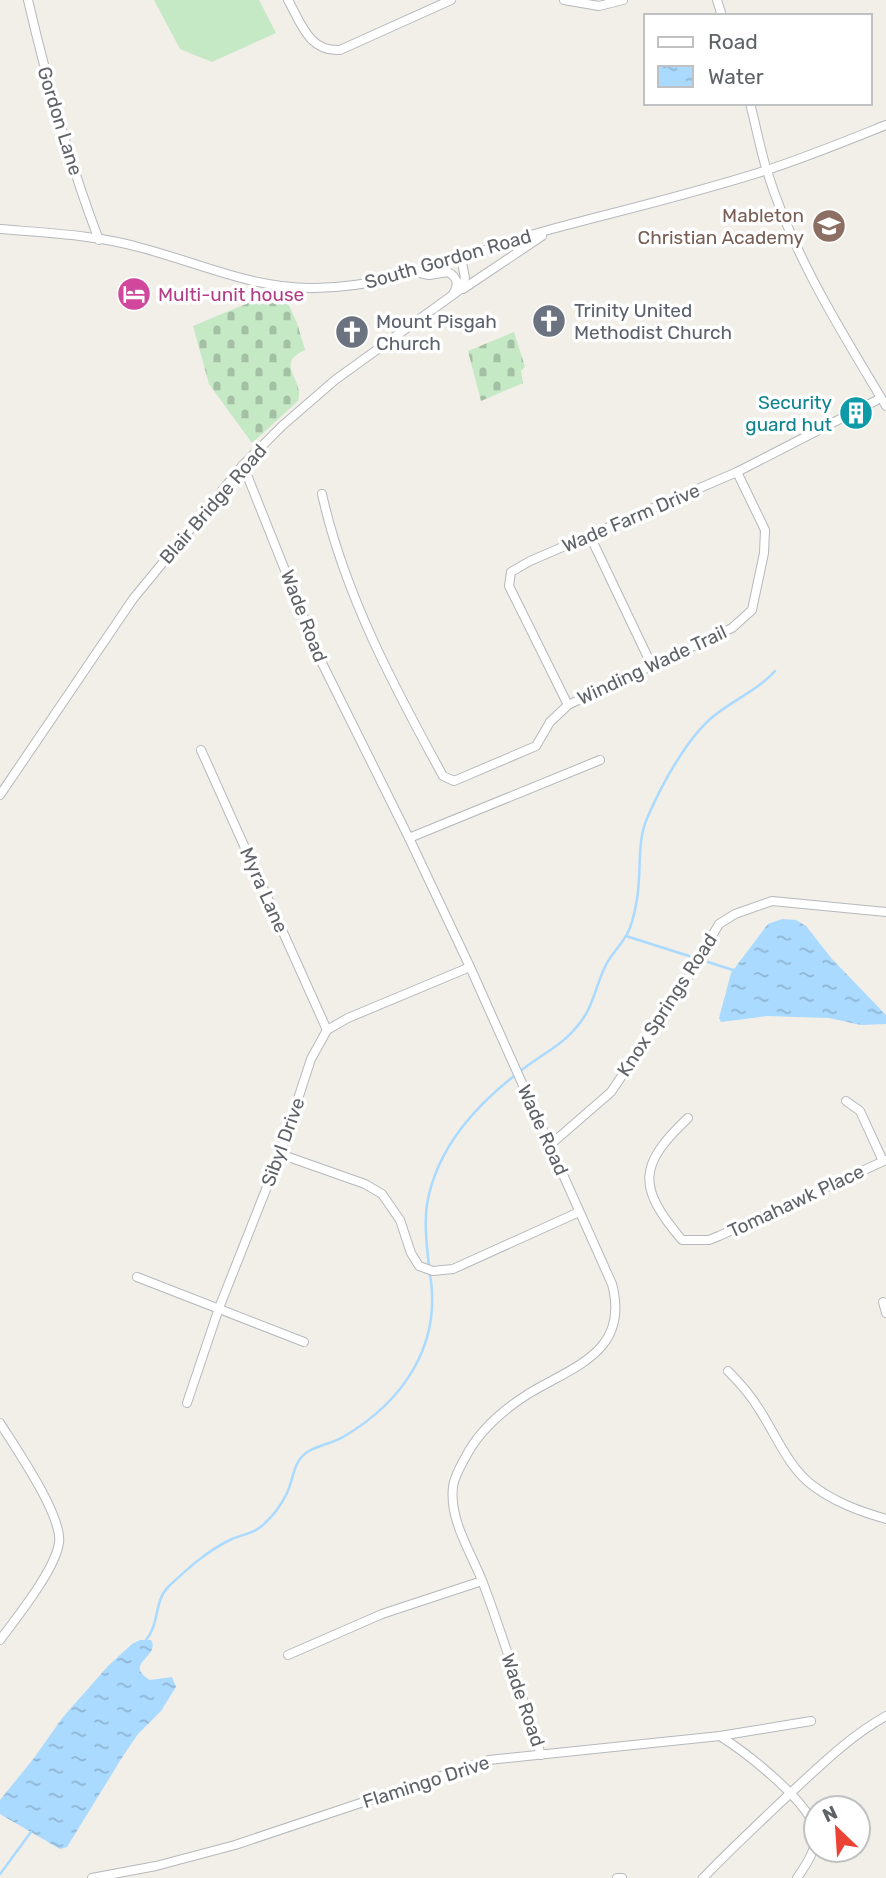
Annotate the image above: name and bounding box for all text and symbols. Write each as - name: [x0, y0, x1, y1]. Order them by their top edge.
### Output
- legend: [644, 14, 872, 105]
- text: Road: [708, 29, 758, 54]
- street label: Gordon Lane: [33, 64, 87, 178]
- text: Water: [708, 64, 764, 89]
- place label: Mableton Christian Academy: [637, 204, 804, 249]
- school or university icon: Mableton Christian Academy: [810, 207, 848, 245]
- street label: South Gordon Road: [362, 224, 534, 294]
- hotel icon: Multi-unit house: [115, 275, 153, 313]
- place label: Multi-unit house: [158, 283, 304, 306]
- place label: Trinity United Methodist Church: [574, 299, 732, 344]
- church icon: Trinity United Methodist Church: [530, 302, 568, 340]
- place label: Mount Pisgah Church: [376, 310, 497, 355]
- church icon: Mount Pisgah Church: [333, 313, 371, 351]
- place label: Security guard hut: [745, 391, 833, 436]
- building icon: Security guard hut: [837, 394, 875, 432]
- street label: Blair Bridge Road: [155, 439, 271, 569]
- street label: Wade Farm Drive: [559, 479, 703, 557]
- street label: Wade Road: [276, 567, 332, 665]
- street label: Winding Wade Trail: [574, 620, 730, 710]
- street label: Myra Lane: [235, 844, 293, 936]
- street label: Knox Springs Road: [612, 929, 722, 1081]
- street label: Wade Road: [513, 1081, 573, 1179]
- street label: Sibyl Drive: [256, 1094, 310, 1190]
- street label: Tomahawk Place: [724, 1159, 868, 1243]
- street label: Wade Road: [496, 1650, 550, 1750]
- street label: Flamingo Drive: [360, 1751, 492, 1813]
- north arrow: [802, 1794, 872, 1864]
- text: N: [819, 1801, 841, 1827]

